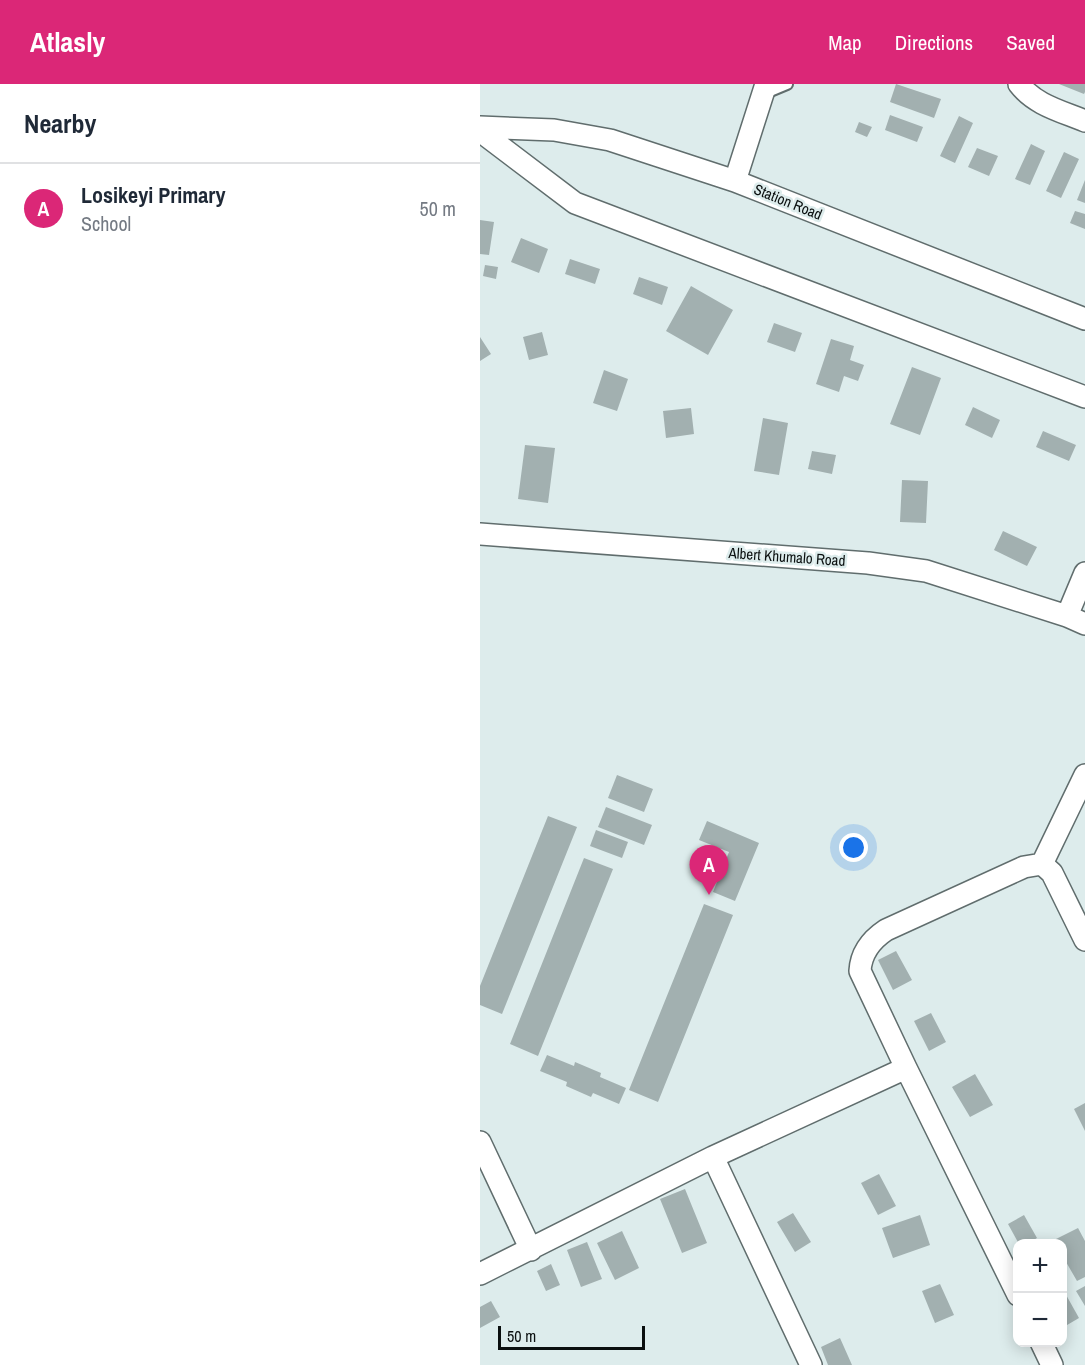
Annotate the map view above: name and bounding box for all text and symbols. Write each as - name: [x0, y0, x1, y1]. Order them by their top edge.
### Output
- text: Atlasly: [30, 23, 105, 61]
- text: Map: [828, 28, 862, 57]
- text: Directions: [895, 28, 973, 57]
- text: Saved: [1006, 28, 1055, 57]
- text: Nearby: [24, 106, 96, 141]
- street label: Station Road: [751, 178, 825, 225]
- text: Losikeyi Primary: [81, 180, 225, 210]
- text: A: [38, 195, 49, 222]
- text: 50 m: [420, 195, 456, 222]
- text: School: [81, 210, 131, 237]
- street label: Albert Khumalo Road: [727, 542, 846, 571]
- your location: [839, 833, 868, 862]
- pin: A: [690, 846, 728, 895]
- map controls: [1013, 1239, 1067, 1347]
- button: +: [1013, 1239, 1067, 1293]
- button: −: [1013, 1293, 1067, 1347]
- scale bar: [498, 1323, 645, 1350]
- text: 50 m: [507, 1325, 536, 1347]

